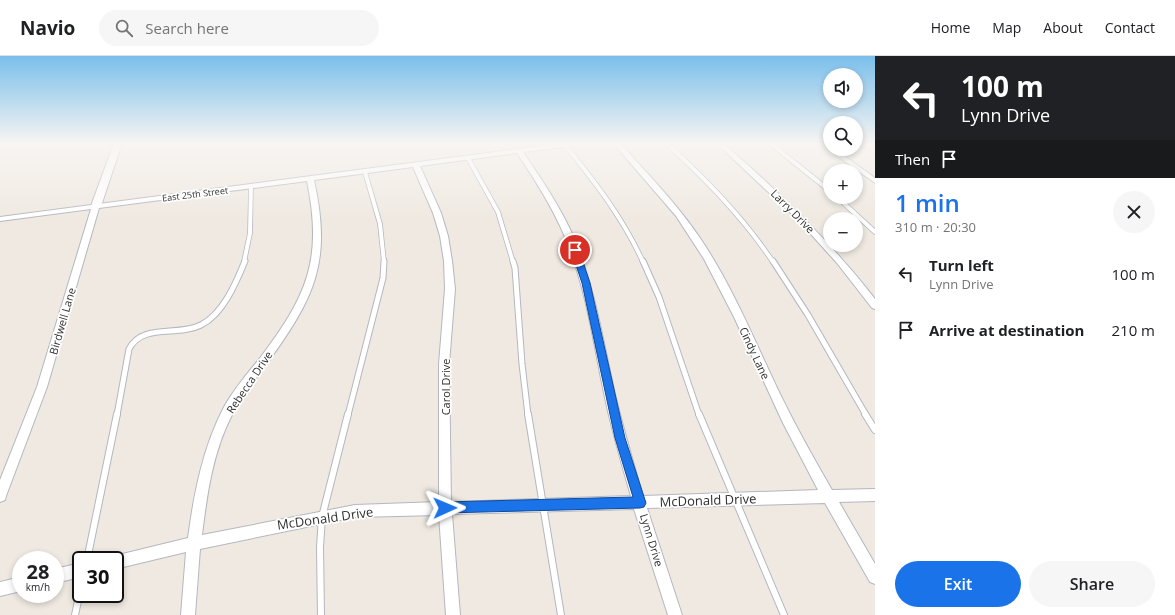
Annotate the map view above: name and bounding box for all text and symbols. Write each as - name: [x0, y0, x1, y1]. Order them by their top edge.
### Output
- search box: [99, 10, 379, 46]
- text: Navio: [20, 15, 75, 41]
- icon: search: [113, 17, 135, 39]
- text: Search here: [145, 18, 229, 38]
- text: Home: [931, 18, 970, 37]
- text: Map: [992, 18, 1021, 37]
- text: About: [1043, 18, 1083, 37]
- text: Contact: [1105, 18, 1155, 37]
- text: 100 m: [961, 67, 1044, 105]
- map controls: [823, 68, 863, 252]
- button: sound: [823, 68, 863, 108]
- icon: left: [895, 72, 947, 124]
- text: Lynn Drive: [961, 103, 1050, 127]
- button: search: [823, 116, 863, 156]
- icon: arrive: [938, 148, 960, 170]
- text: Then: [895, 149, 930, 169]
- button: +: [823, 164, 863, 204]
- street label: East 25th Street: [161, 184, 229, 204]
- street label: Larry Drive: [768, 186, 818, 236]
- text: 1 min: [895, 186, 960, 219]
- button: close: [1113, 191, 1155, 233]
- button: −: [823, 212, 863, 252]
- text: 310 m · 20:30: [895, 218, 976, 236]
- pin: [558, 233, 592, 267]
- icon: arrive: [564, 239, 586, 261]
- text: Turn left: [929, 255, 994, 275]
- icon: left: [895, 263, 917, 285]
- text: 100 m: [1111, 264, 1155, 284]
- text: Lynn Drive: [929, 275, 993, 293]
- street label: Birdwell Lane: [45, 286, 79, 356]
- icon: arrive: [895, 319, 917, 341]
- text: Arrive at destination: [929, 320, 1084, 340]
- text: 210 m: [1111, 320, 1155, 340]
- street label: Cindy Lane: [736, 324, 774, 382]
- street label: Rebecca Drive: [223, 348, 275, 416]
- street label: Carol Drive: [438, 359, 453, 415]
- position arrow: [424, 487, 466, 529]
- street label: McDonald Drive: [659, 489, 757, 511]
- street label: McDonald Drive: [276, 502, 374, 534]
- street label: Lynn Drive: [637, 512, 667, 568]
- speed limit sign: 30: [72, 551, 124, 603]
- text: 28: [27, 558, 49, 585]
- button: Exit: [895, 561, 1021, 607]
- button: Share: [1029, 561, 1155, 607]
- text: km/h: [26, 580, 50, 594]

